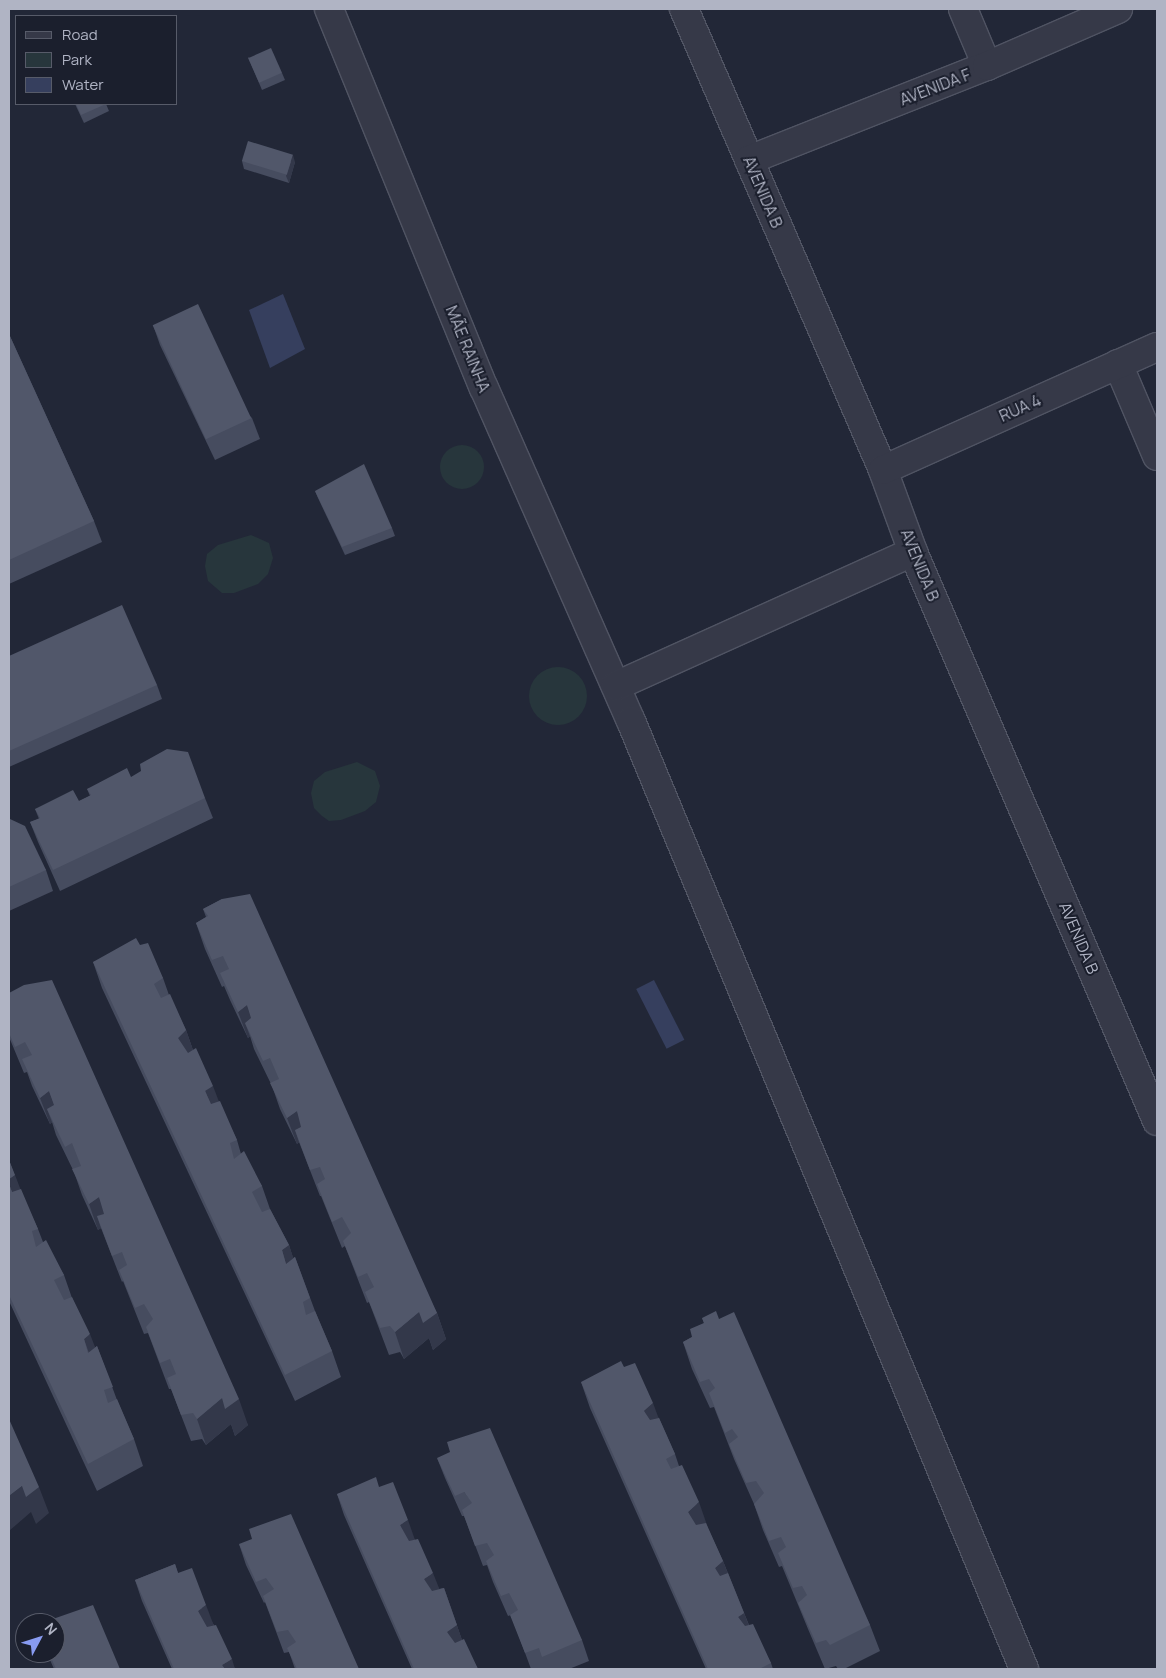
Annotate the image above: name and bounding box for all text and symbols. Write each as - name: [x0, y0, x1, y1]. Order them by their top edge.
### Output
- legend: [15, 15, 178, 105]
- text: Road: [62, 24, 98, 45]
- text: Park: [62, 49, 92, 70]
- street label: AVENIDA F: [897, 65, 973, 109]
- text: Water: [62, 74, 104, 95]
- street label: AVENIDA B: [739, 153, 787, 231]
- street label: MÃE RAINHA: [442, 303, 494, 395]
- street label: RUA 4: [996, 390, 1044, 426]
- street label: AVENIDA B: [897, 526, 943, 604]
- street label: AVENIDA B: [1055, 899, 1103, 977]
- north arrow: [15, 1613, 65, 1663]
- text: N: [41, 1619, 62, 1639]

